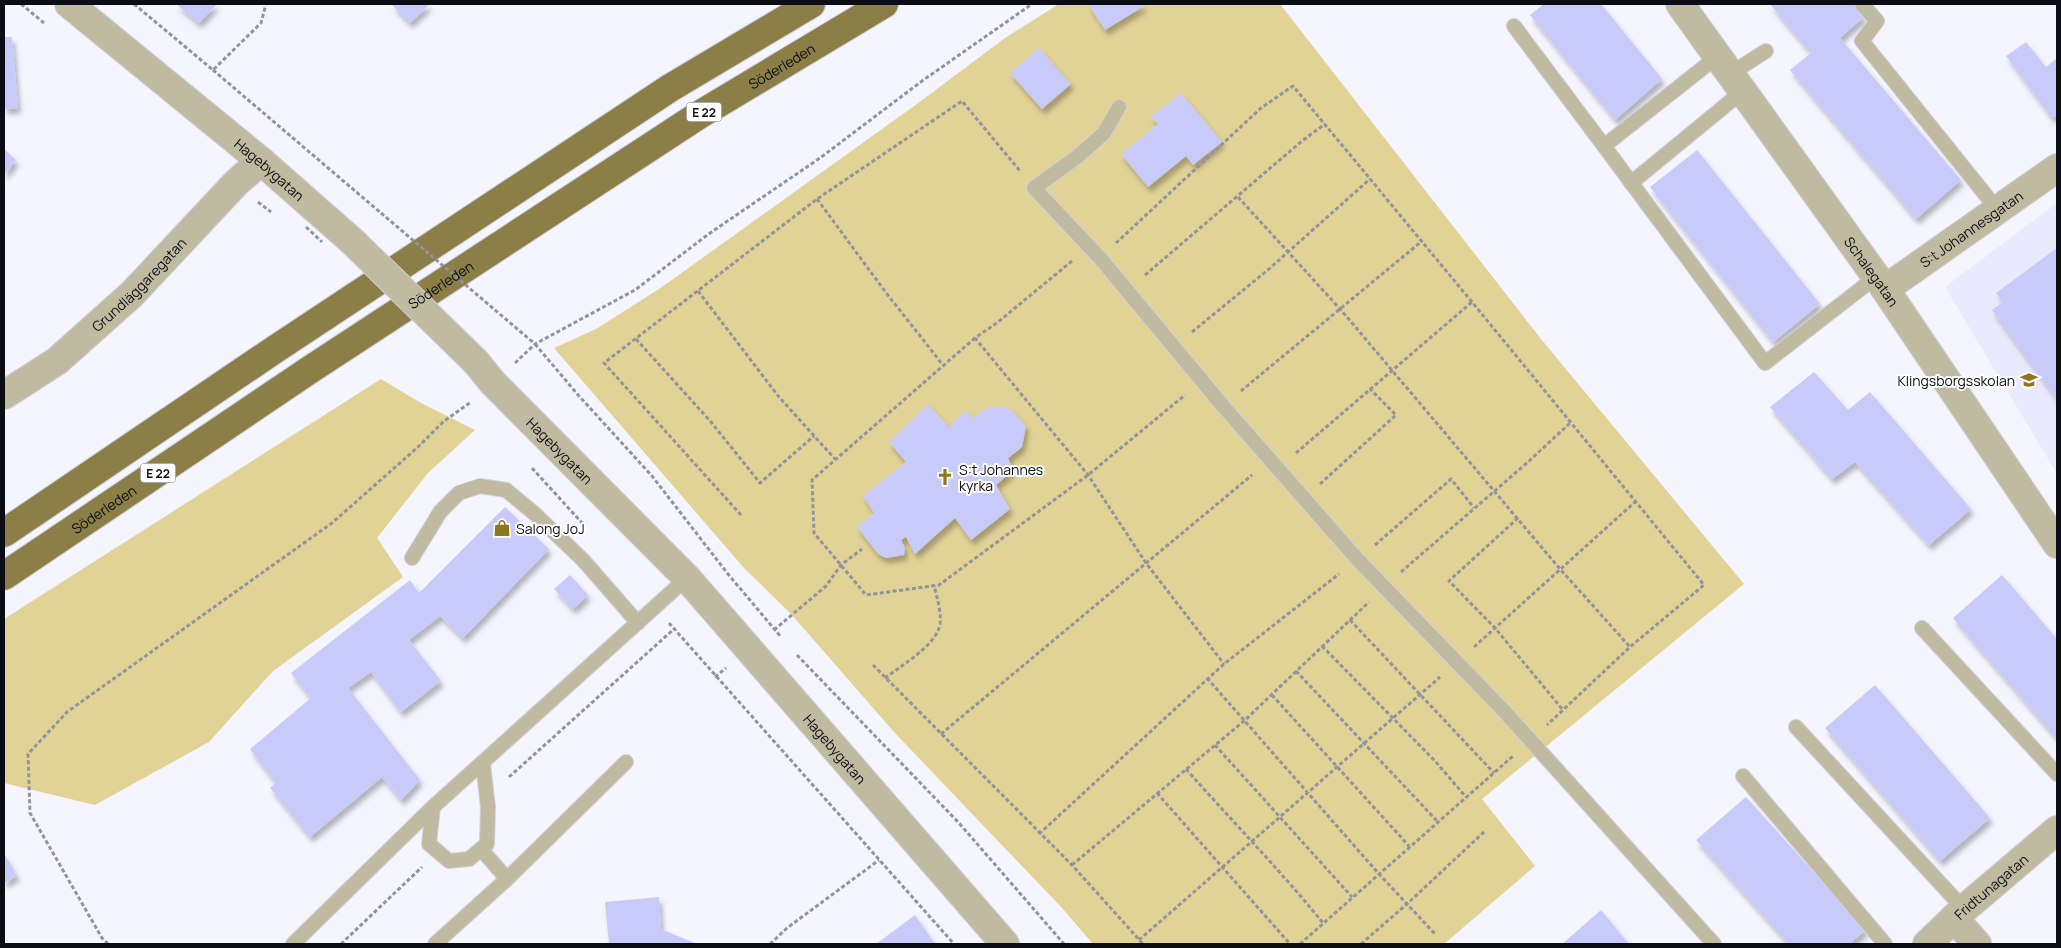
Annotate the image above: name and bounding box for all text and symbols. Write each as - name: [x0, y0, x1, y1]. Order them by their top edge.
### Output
- street label: Söderleden: [744, 38, 818, 93]
- road number: E 22: [686, 102, 722, 121]
- street label: Hagebygatan: [231, 134, 309, 205]
- street label: S:t Johannesgatan: [1915, 186, 2026, 271]
- street label: Schalegatan: [1841, 232, 1903, 310]
- street label: Grundläggaregatan: [87, 233, 190, 335]
- street label: Söderleden: [404, 256, 477, 313]
- school or university icon: Klingsborgsskolan: [2019, 370, 2039, 390]
- place label: Klingsborgsskolan: [1897, 371, 2015, 390]
- street label: Hagebygatan: [523, 413, 597, 488]
- place label: S:t Johannes kyrka: [959, 460, 1043, 495]
- road number: E 22: [140, 463, 176, 482]
- church icon: S:t Johannes kyrka: [935, 467, 955, 487]
- street label: Söderleden: [67, 480, 140, 538]
- shop icon: Salong JoJ: [492, 518, 512, 538]
- place label: Salong JoJ: [516, 519, 585, 538]
- street label: Hagebygatan: [800, 710, 871, 788]
- street label: Fridtunagatan: [1950, 849, 2032, 923]

